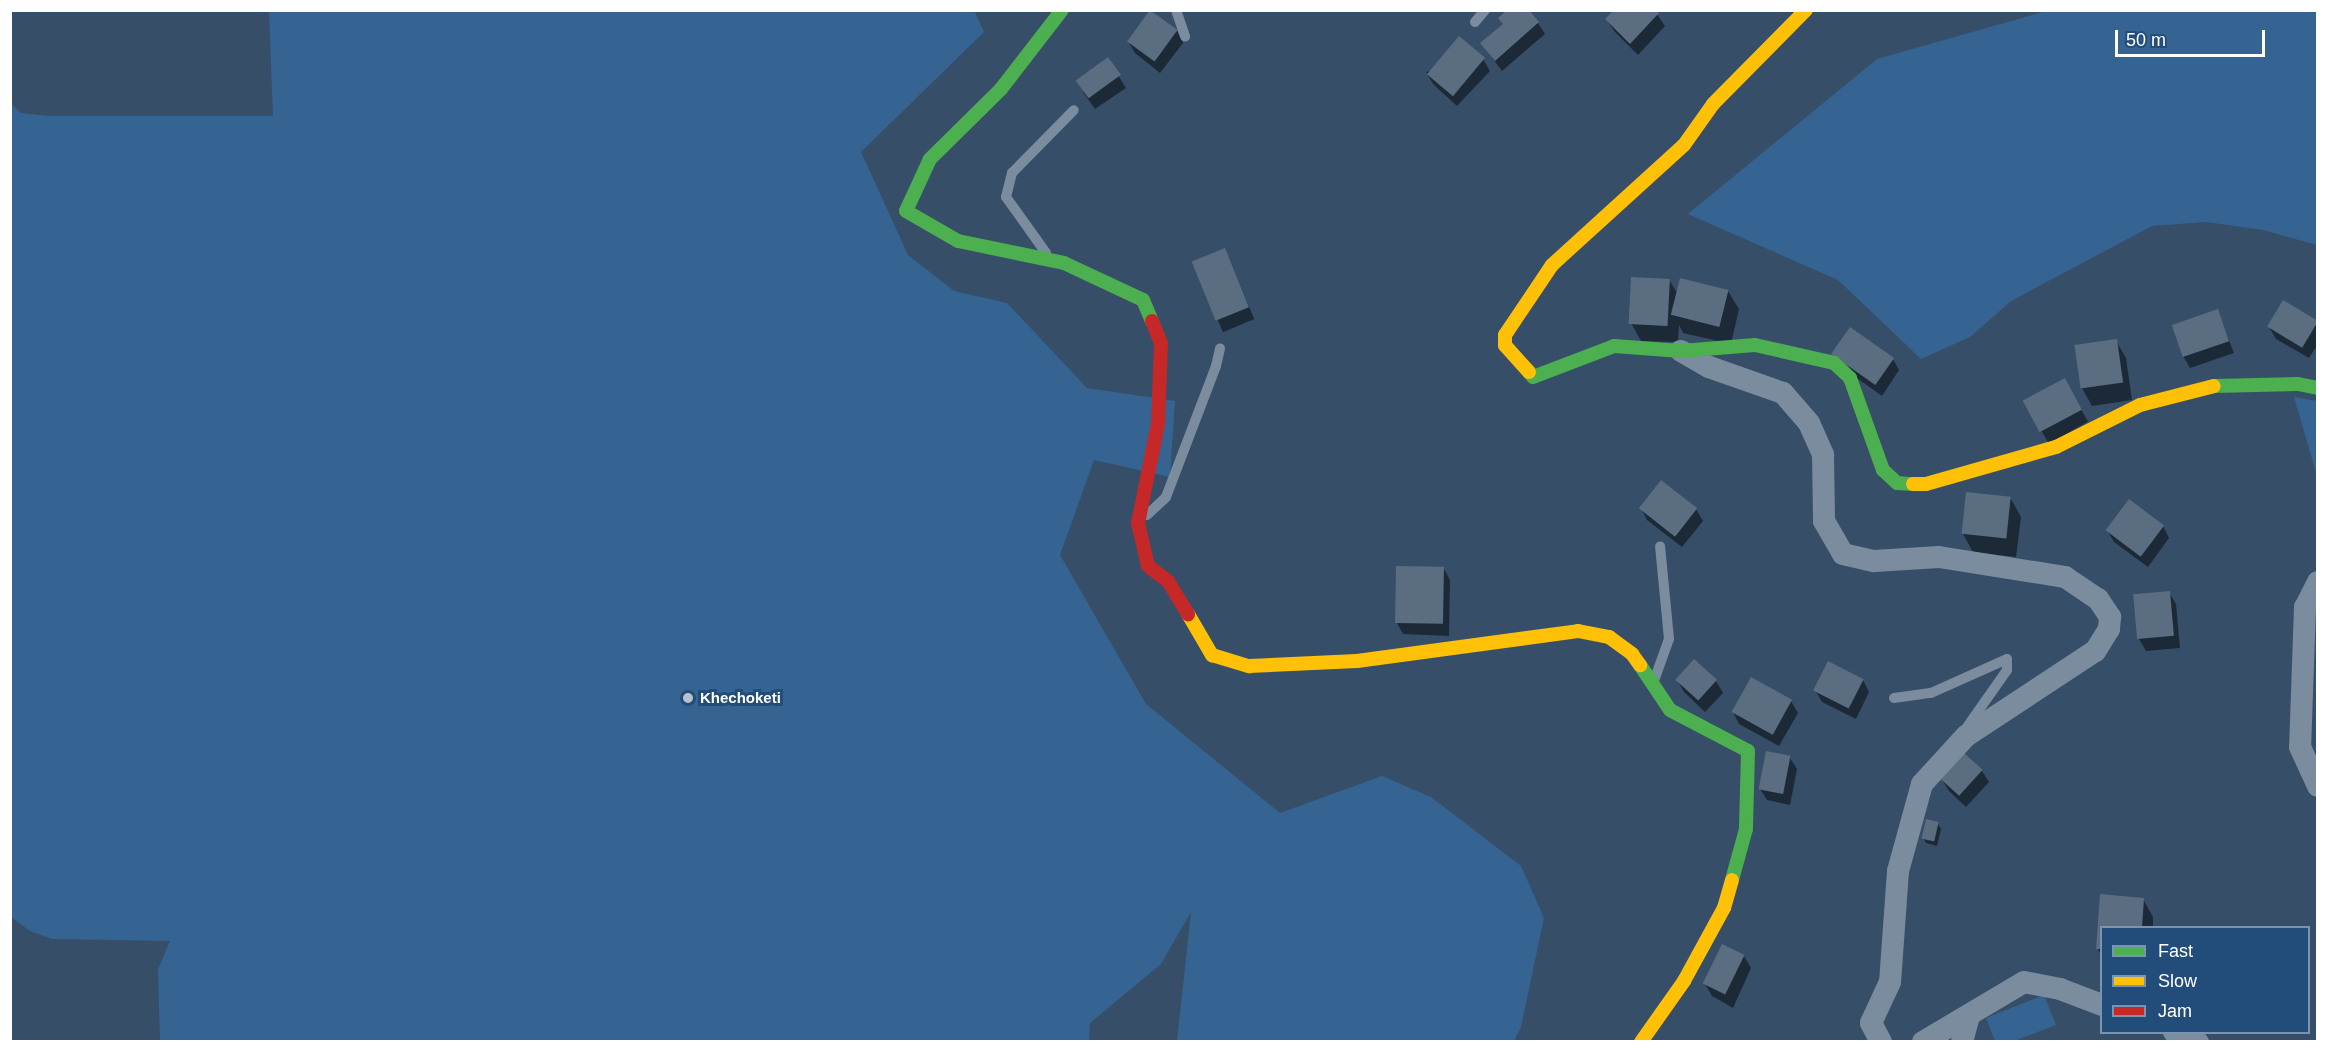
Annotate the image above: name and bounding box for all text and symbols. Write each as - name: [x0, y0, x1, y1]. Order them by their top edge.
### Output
- scale bar: [2118, 18, 2268, 56]
- text: 50 m: [2126, 30, 2166, 50]
- place label: Khechoketi: [700, 689, 781, 707]
- marker: Khechoketi: [681, 691, 695, 705]
- legend: [2100, 926, 2310, 1034]
- text: Fast: [2158, 941, 2193, 961]
- text: Slow: [2158, 971, 2197, 991]
- text: Jam: [2158, 1001, 2192, 1021]

